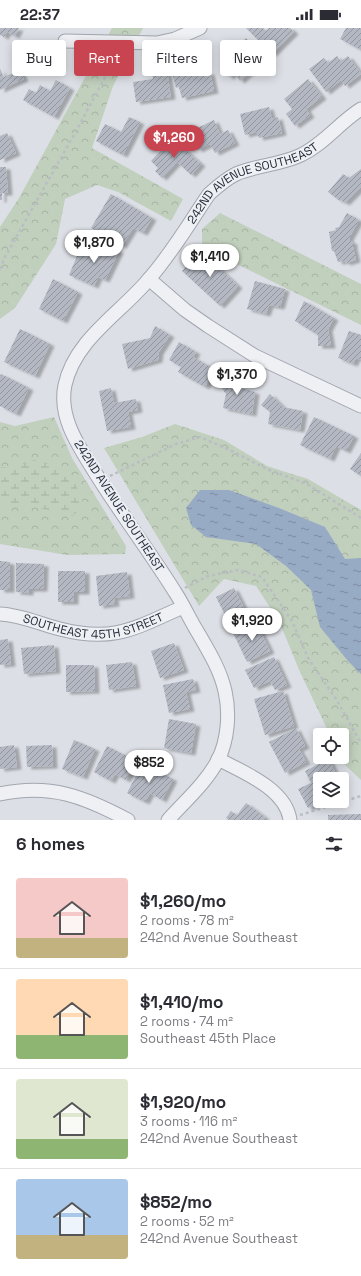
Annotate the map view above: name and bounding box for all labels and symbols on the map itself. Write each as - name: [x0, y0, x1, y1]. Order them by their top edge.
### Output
- pin: $1,260: [141, 125, 207, 159]
- street label: 242ND AVENUE SOUTHEAST: [184, 139, 321, 227]
- pin: $1,870: [61, 230, 127, 264]
- pin: $1,410: [177, 244, 243, 278]
- pin: $1,370: [204, 362, 270, 396]
- street label: 242ND AVENUE SOUTHEAST: [70, 437, 168, 575]
- street label: SOUTHEAST 45TH STREET: [20, 607, 164, 623]
- pin: $1,920: [219, 608, 285, 642]
- text: SOUTHEAST 45TH STREET: [21, 609, 166, 643]
- pin: $852: [125, 750, 173, 784]

